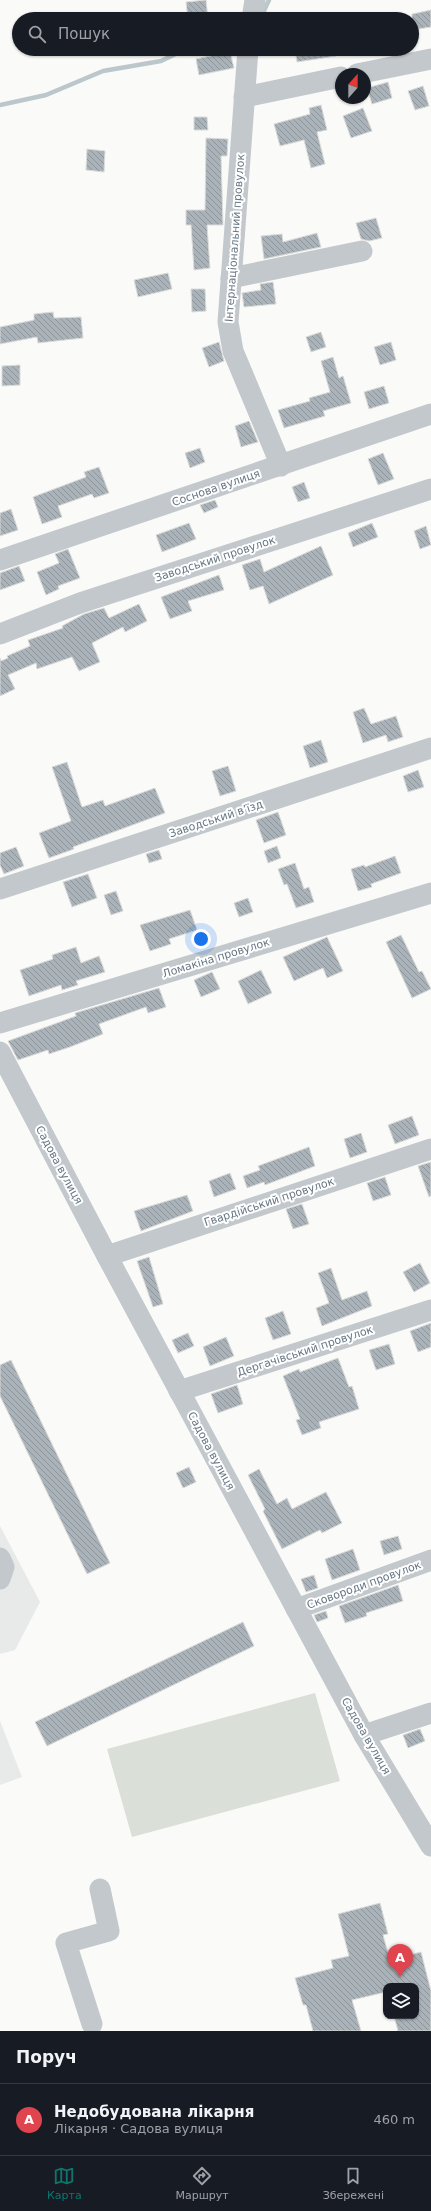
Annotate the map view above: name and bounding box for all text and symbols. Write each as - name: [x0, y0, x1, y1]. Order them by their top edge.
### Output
- search box: [12, 12, 419, 56]
- icon: search: [26, 23, 48, 45]
- text: Пошук: [58, 25, 110, 43]
- north arrow: [335, 68, 371, 104]
- street label: Інтернаціональний провулок: [223, 153, 247, 323]
- street label: Соснова вулиця: [170, 467, 262, 509]
- street label: Заводський провулок: [153, 533, 277, 585]
- street label: Заводський в’їзд: [167, 798, 265, 840]
- your location: [191, 929, 211, 949]
- street label: Ломакіна провулок: [161, 935, 272, 981]
- street label: Садова вулиця: [33, 1124, 85, 1206]
- street label: Гвардійський провулок: [202, 1175, 336, 1229]
- street label: Дергачівський провулок: [235, 1323, 375, 1379]
- street label: Садова вулиця: [185, 1410, 237, 1492]
- street label: Сковороди провулок: [305, 1558, 423, 1612]
- street label: Садова вулиця: [339, 1695, 393, 1777]
- pin: A: [387, 1944, 413, 1977]
- map controls: [383, 1983, 419, 2019]
- button: layers: [383, 1983, 419, 2019]
- text: Поруч: [16, 2047, 77, 2067]
- text: Недобудована лікарня: [54, 2103, 254, 2121]
- text: A: [24, 2112, 34, 2127]
- text: 460 m: [373, 2112, 415, 2127]
- text: Лікарня · Садова вулиця: [54, 2121, 223, 2136]
- tab: Карта: [47, 2165, 82, 2202]
- tab: Маршрут: [176, 2165, 229, 2202]
- tab: Збережені: [323, 2165, 384, 2202]

